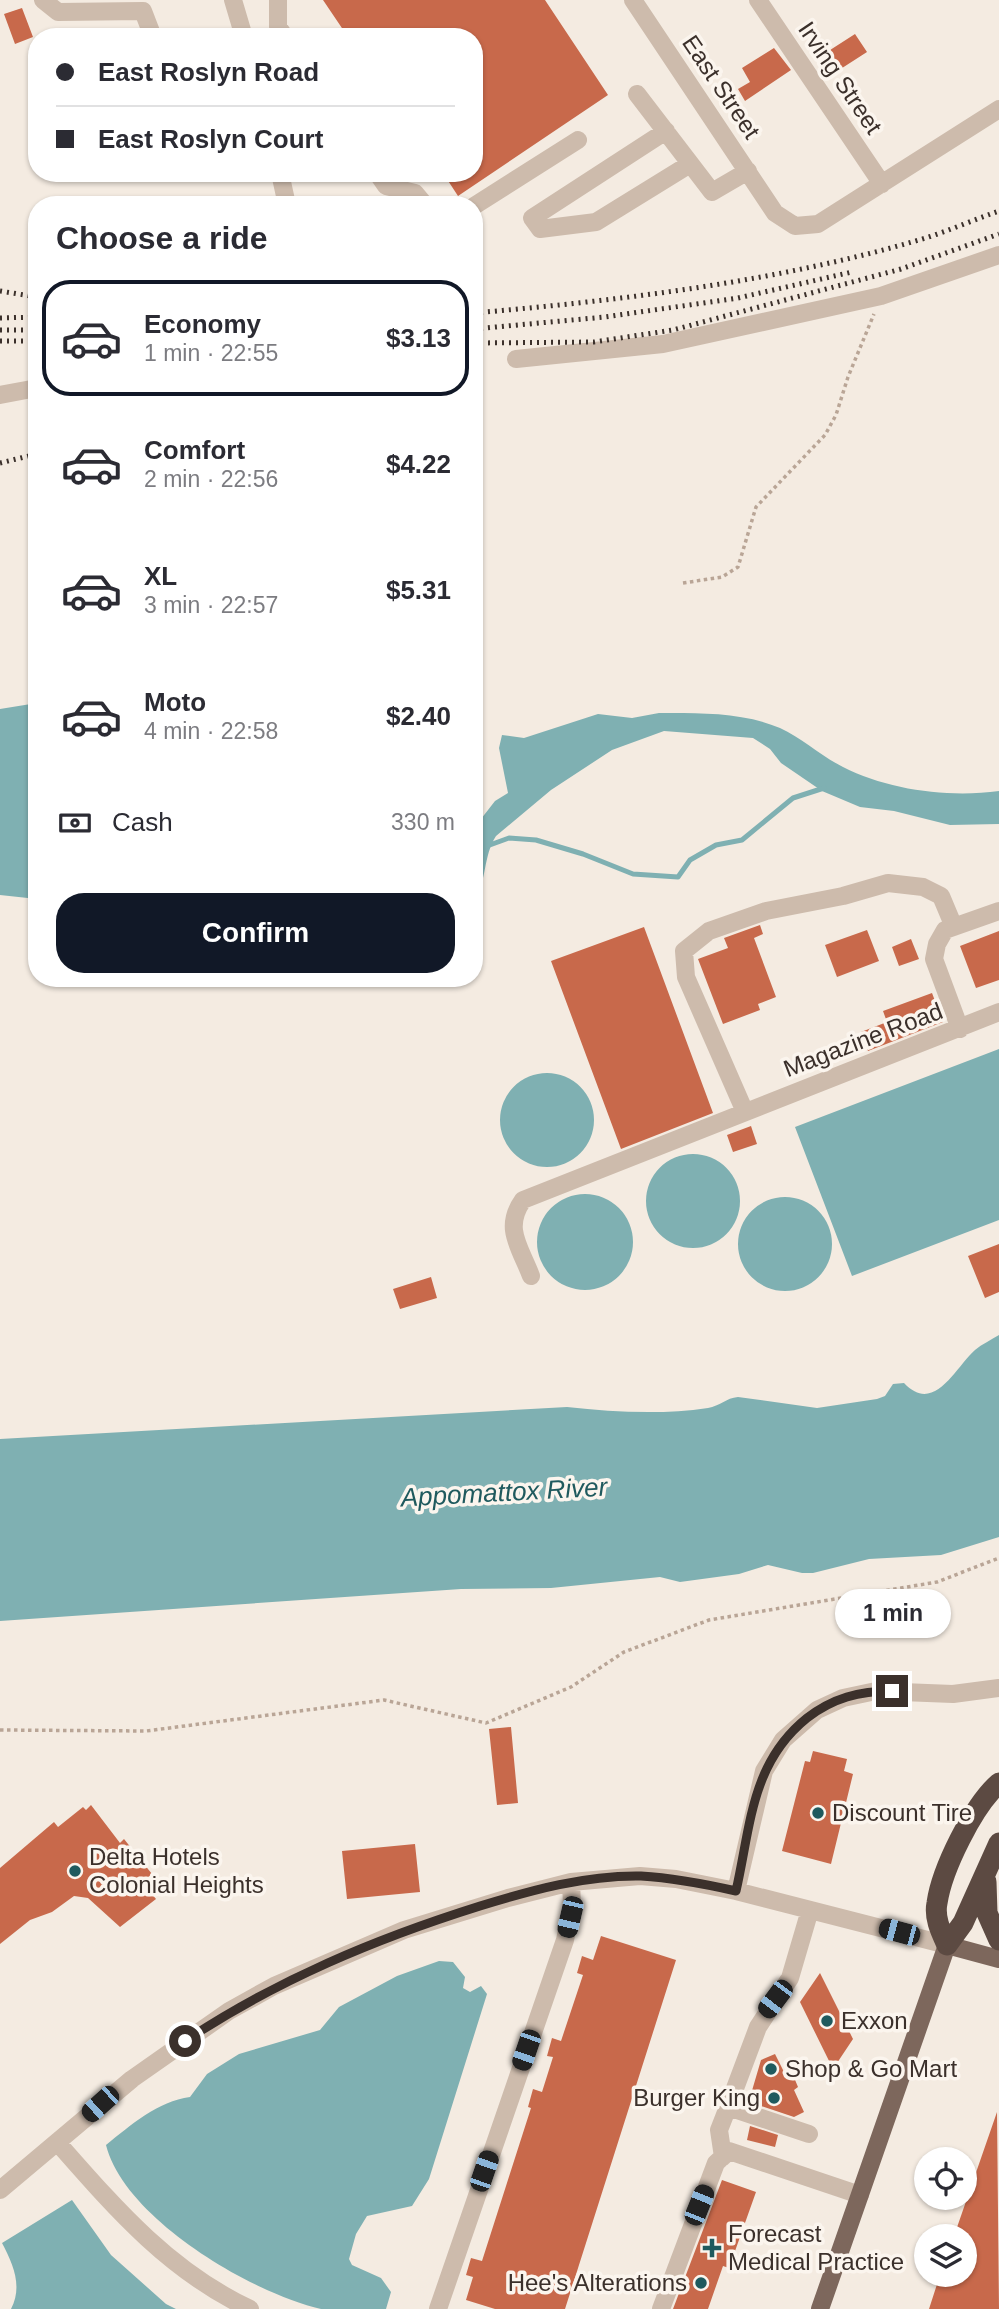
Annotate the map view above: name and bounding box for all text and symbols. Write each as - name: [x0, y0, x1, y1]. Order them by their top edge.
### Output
- street label: Irving Street: [793, 17, 888, 139]
- street label: East Street: [677, 30, 766, 144]
- text: East Roslyn Road: [98, 57, 319, 87]
- text: East Roslyn Court: [98, 124, 323, 154]
- text: Choose a ride: [56, 220, 268, 256]
- icon: car: [60, 307, 123, 370]
- text: Economy: [144, 309, 261, 339]
- text: $3.13: [386, 323, 451, 353]
- text: 1 min · 22:55: [144, 340, 278, 366]
- icon: car: [60, 433, 123, 496]
- text: Comfort: [144, 435, 245, 465]
- text: $4.22: [386, 449, 451, 479]
- text: 2 min · 22:56: [144, 466, 278, 492]
- icon: car: [60, 559, 123, 622]
- text: XL: [144, 561, 177, 591]
- text: $5.31: [386, 575, 451, 605]
- text: 3 min · 22:57: [144, 592, 278, 618]
- icon: car: [60, 685, 123, 748]
- text: Moto: [144, 687, 206, 717]
- text: $2.40: [386, 701, 451, 731]
- text: 4 min · 22:58: [144, 718, 278, 744]
- icon: cash: [56, 804, 94, 842]
- text: Cash: [112, 807, 173, 837]
- text: 330 m: [391, 809, 455, 835]
- button: Confirm: [56, 893, 455, 973]
- street label: Magazine Road: [780, 997, 946, 1082]
- water label: Appomattox River: [398, 1472, 609, 1512]
- callout: 1 min: [834, 1590, 950, 1638]
- text: 1 min: [863, 1600, 923, 1626]
- route end: [876, 1675, 908, 1707]
- place label: Discount Tire: [832, 1799, 972, 1826]
- marker: Discount Tire: [810, 1805, 826, 1821]
- place label: Delta Hotels Colonial Heights: [89, 1843, 264, 1898]
- marker: Delta Hotels Colonial Heights: [67, 1863, 83, 1879]
- car: [556, 1894, 585, 1940]
- car: [876, 1916, 923, 1948]
- car: [754, 1976, 797, 2022]
- place label: Exxon: [841, 2007, 908, 2034]
- marker: Exxon: [819, 2013, 835, 2029]
- route start: [169, 2025, 201, 2057]
- car: [510, 2027, 543, 2073]
- place label: Shop & Go Mart: [785, 2055, 957, 2082]
- marker: Shop & Go Mart: [763, 2061, 779, 2077]
- car: [78, 2082, 123, 2126]
- place label: Burger King: [633, 2084, 760, 2111]
- marker: Burger King: [766, 2090, 782, 2106]
- map controls: [914, 2147, 977, 2287]
- button: locate: [914, 2147, 977, 2210]
- car: [468, 2148, 501, 2194]
- car: [682, 2182, 717, 2228]
- place label: Forecast Medical Practice: [728, 2220, 904, 2275]
- button: layers: [914, 2224, 977, 2287]
- marker: Forecast Medical Practice: [702, 2238, 722, 2258]
- place label: Hee's Alterations: [508, 2269, 687, 2296]
- marker: Hee's Alterations: [693, 2275, 709, 2291]

